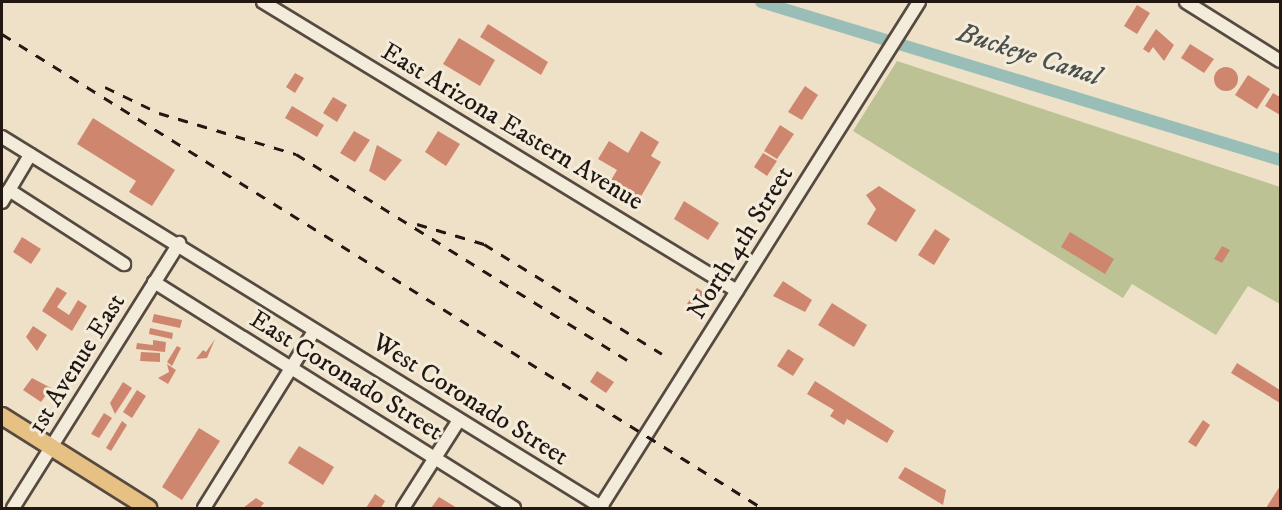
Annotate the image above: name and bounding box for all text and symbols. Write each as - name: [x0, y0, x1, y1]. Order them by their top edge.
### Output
- water label: Buckeye Canal: [953, 17, 1105, 93]
- street label: East Arizona Eastern Avenue: [375, 36, 649, 218]
- street label: North 4th Street: [682, 161, 800, 325]
- street label: 1st Avenue East: [22, 288, 132, 440]
- street label: East Coronado Street: [244, 304, 448, 448]
- street label: West Coronado Street: [366, 327, 574, 473]

